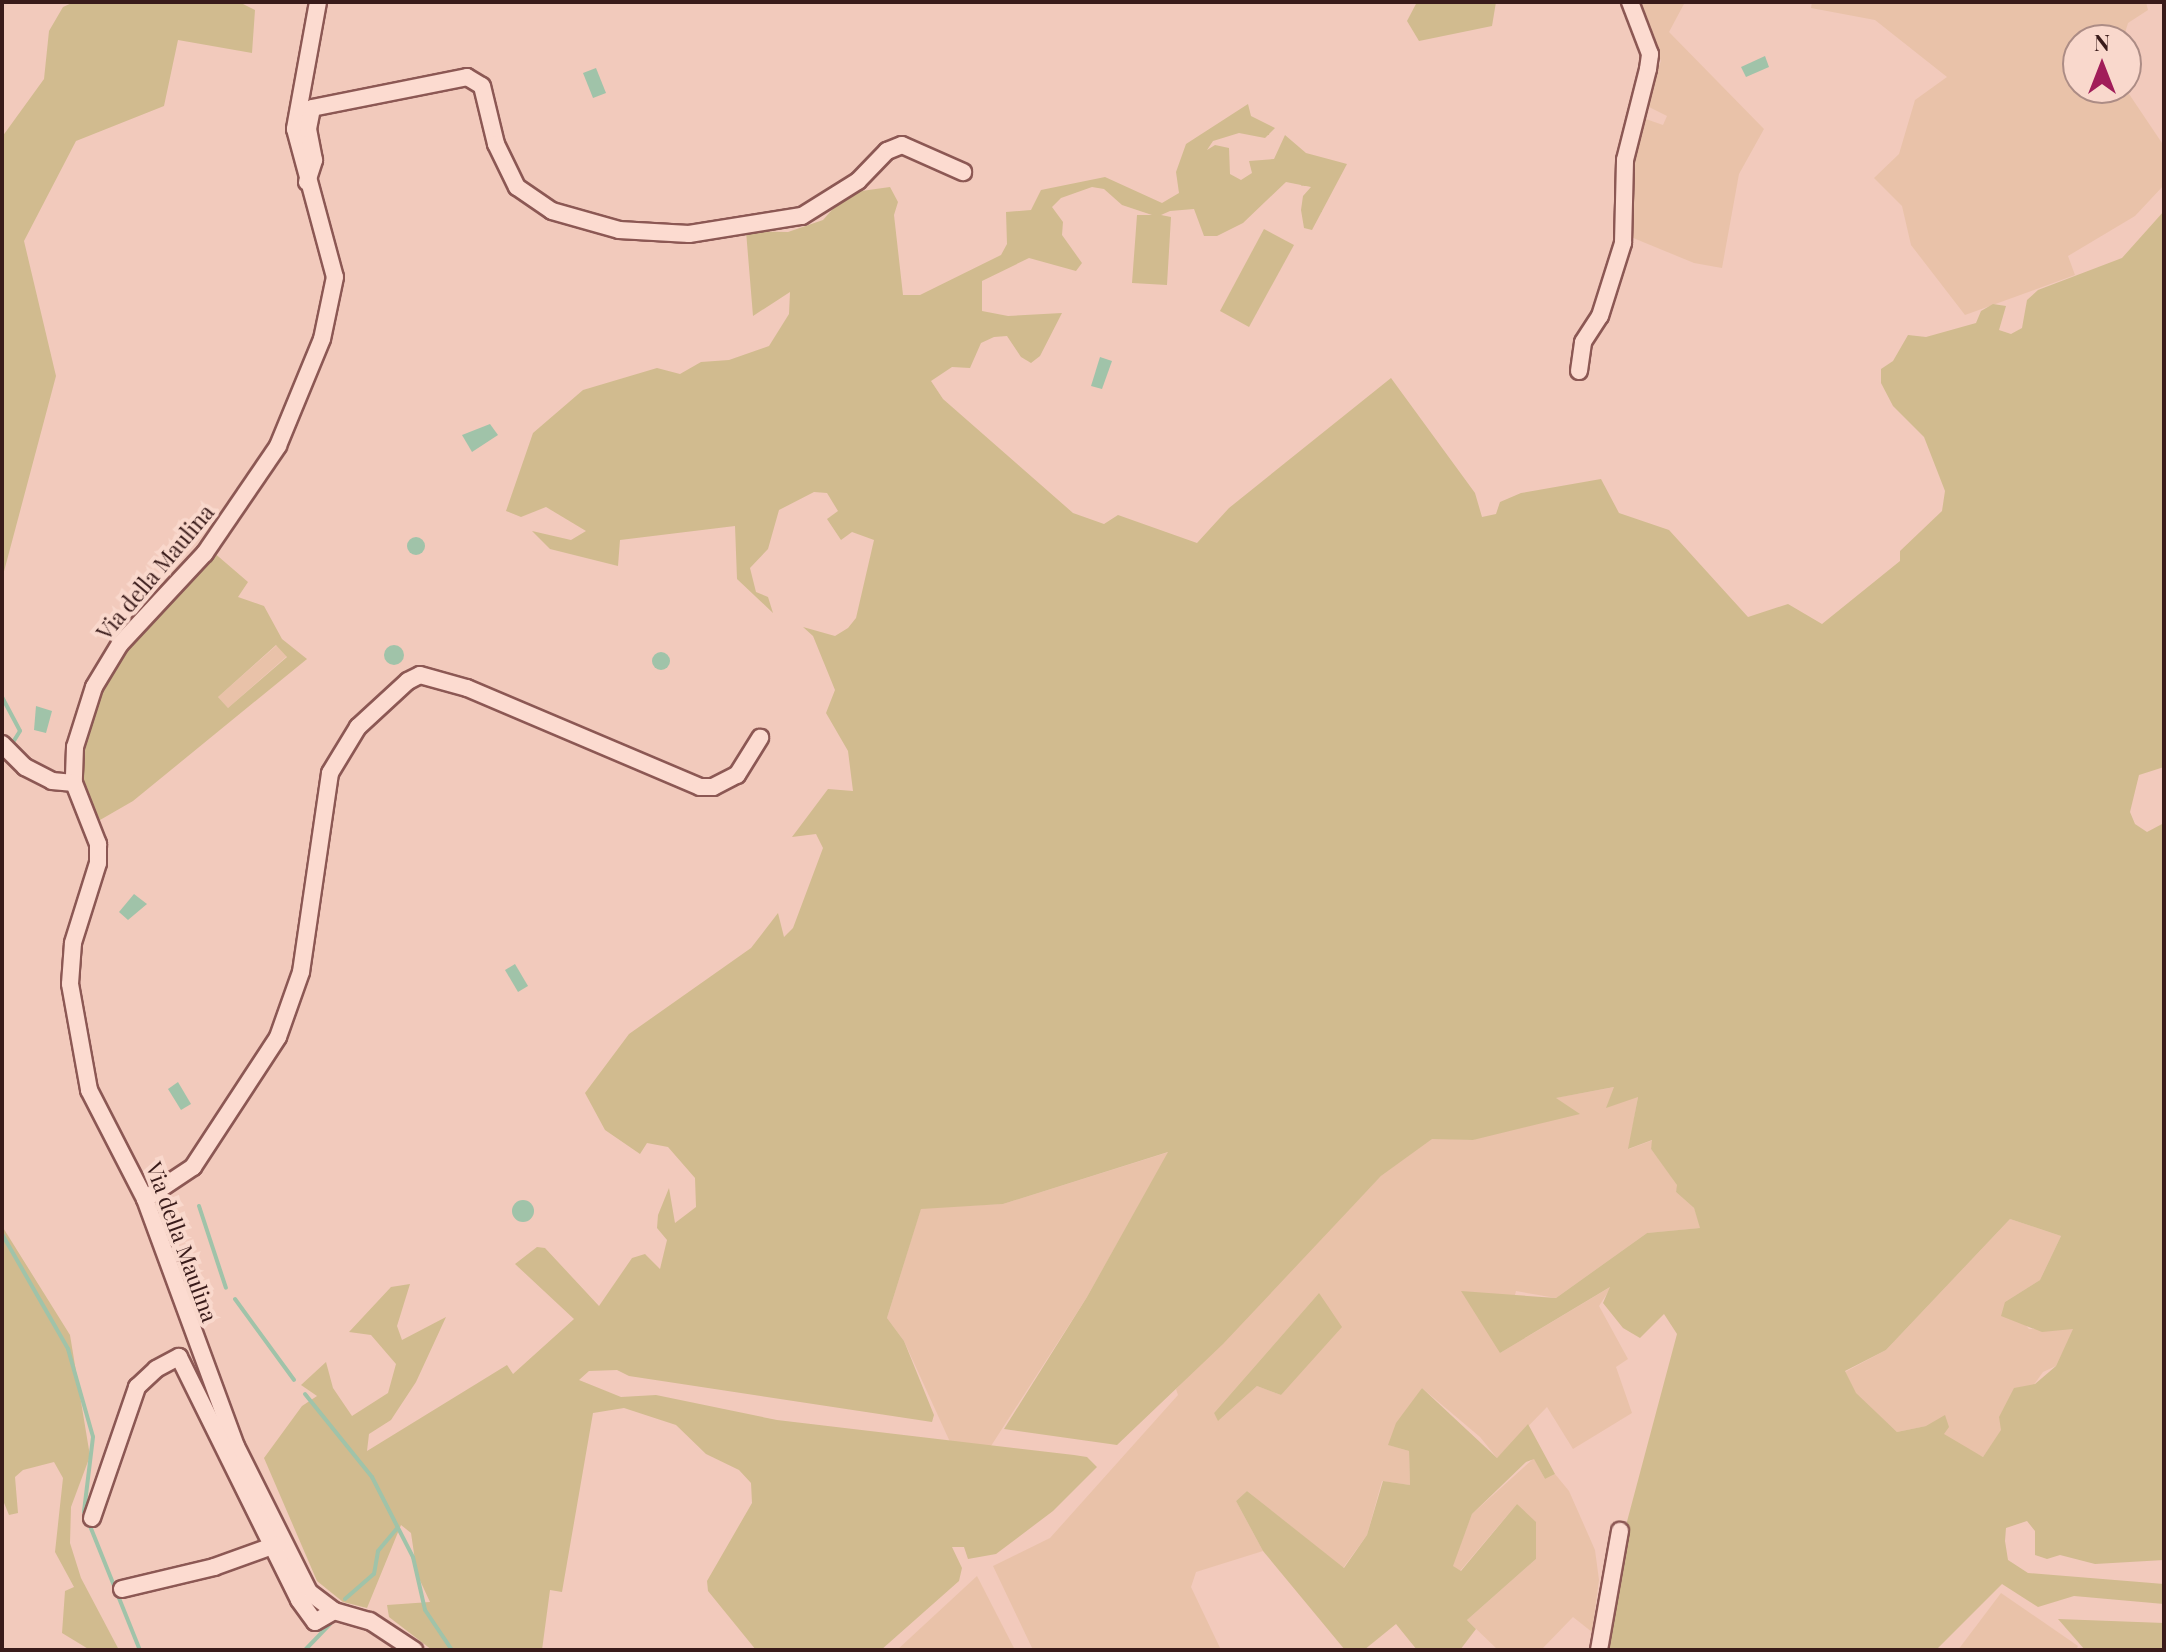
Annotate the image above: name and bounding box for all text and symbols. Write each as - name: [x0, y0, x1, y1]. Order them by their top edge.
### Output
- north arrow: [2062, 24, 2142, 104]
- text: N: [2094, 27, 2110, 57]
- street label: Via della Maulina: [91, 499, 219, 645]
- street label: Via della Maulina: [141, 1158, 223, 1326]

